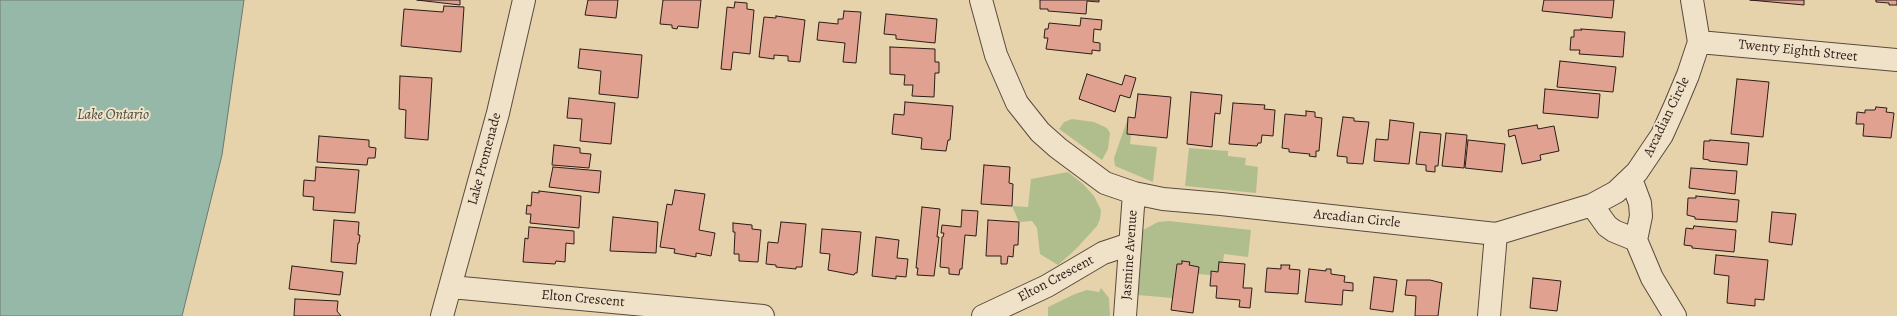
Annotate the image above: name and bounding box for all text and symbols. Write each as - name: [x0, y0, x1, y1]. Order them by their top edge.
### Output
- street label: Twenty Eighth Street: [1738, 36, 1858, 66]
- street label: Arcadian Circle: [1640, 74, 1694, 160]
- water label: Lake Ontario: [77, 106, 149, 124]
- street label: Lake Promenade: [465, 111, 505, 207]
- street label: Arcadian Circle: [1313, 206, 1401, 232]
- street label: Jasmine Avenue: [1118, 209, 1142, 301]
- street label: Elton Crescent: [1015, 252, 1097, 306]
- street label: Elton Crescent: [541, 287, 625, 311]

